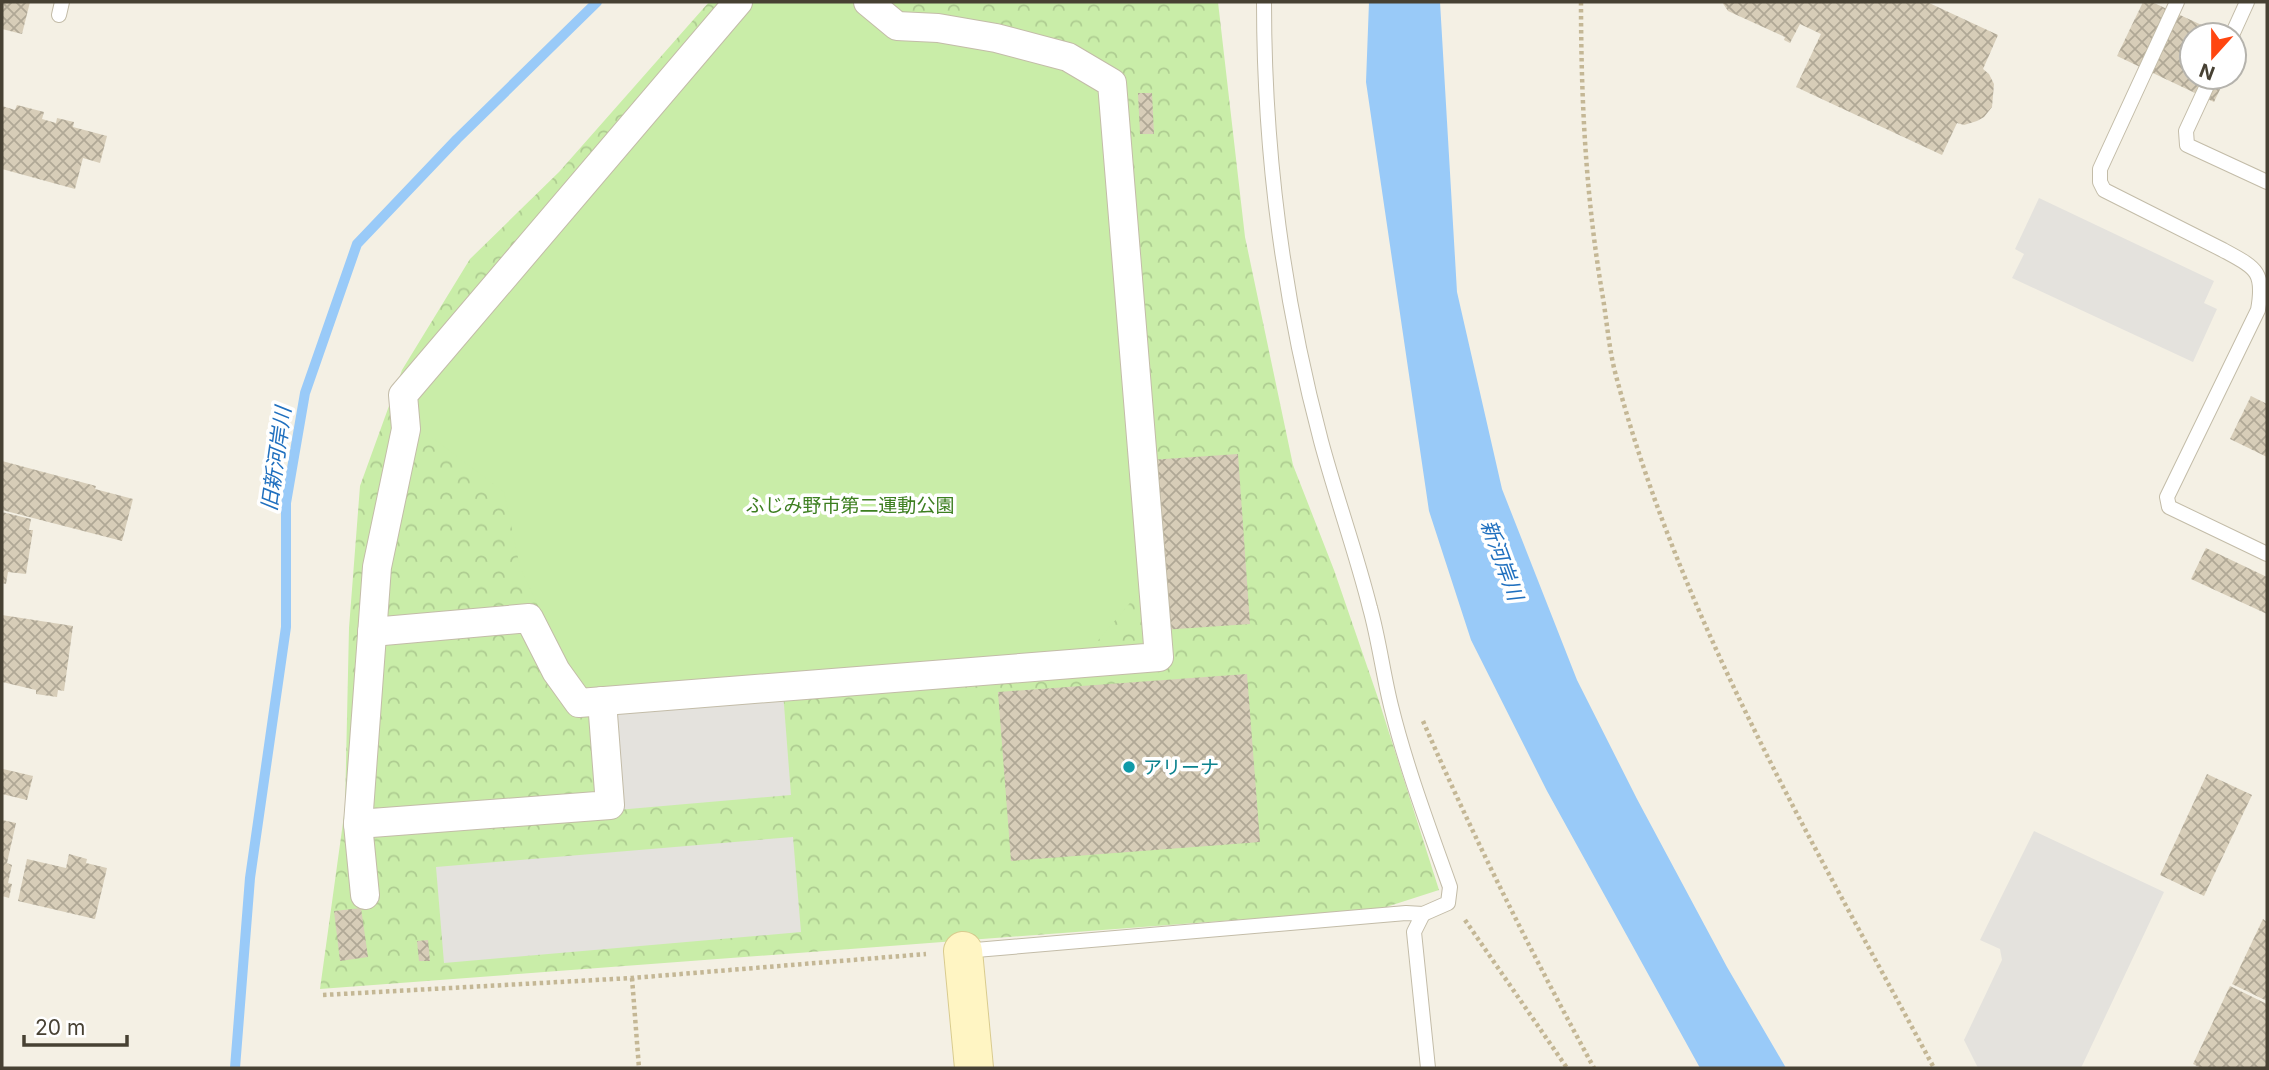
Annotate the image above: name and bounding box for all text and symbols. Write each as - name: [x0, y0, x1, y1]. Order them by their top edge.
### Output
- north arrow: [2178, 21, 2248, 91]
- text: N: [2196, 58, 2218, 85]
- water label: 旧新河岸川: [256, 403, 296, 513]
- park label: ふじみ野市第二運動公園: [745, 494, 955, 517]
- water label: 新河岸川: [1476, 516, 1529, 606]
- place label: アリーナ: [1143, 756, 1219, 779]
- marker: アリーナ: [1121, 759, 1137, 775]
- scale bar: [24, 1004, 128, 1048]
- text: 20 m: [35, 1015, 85, 1040]

